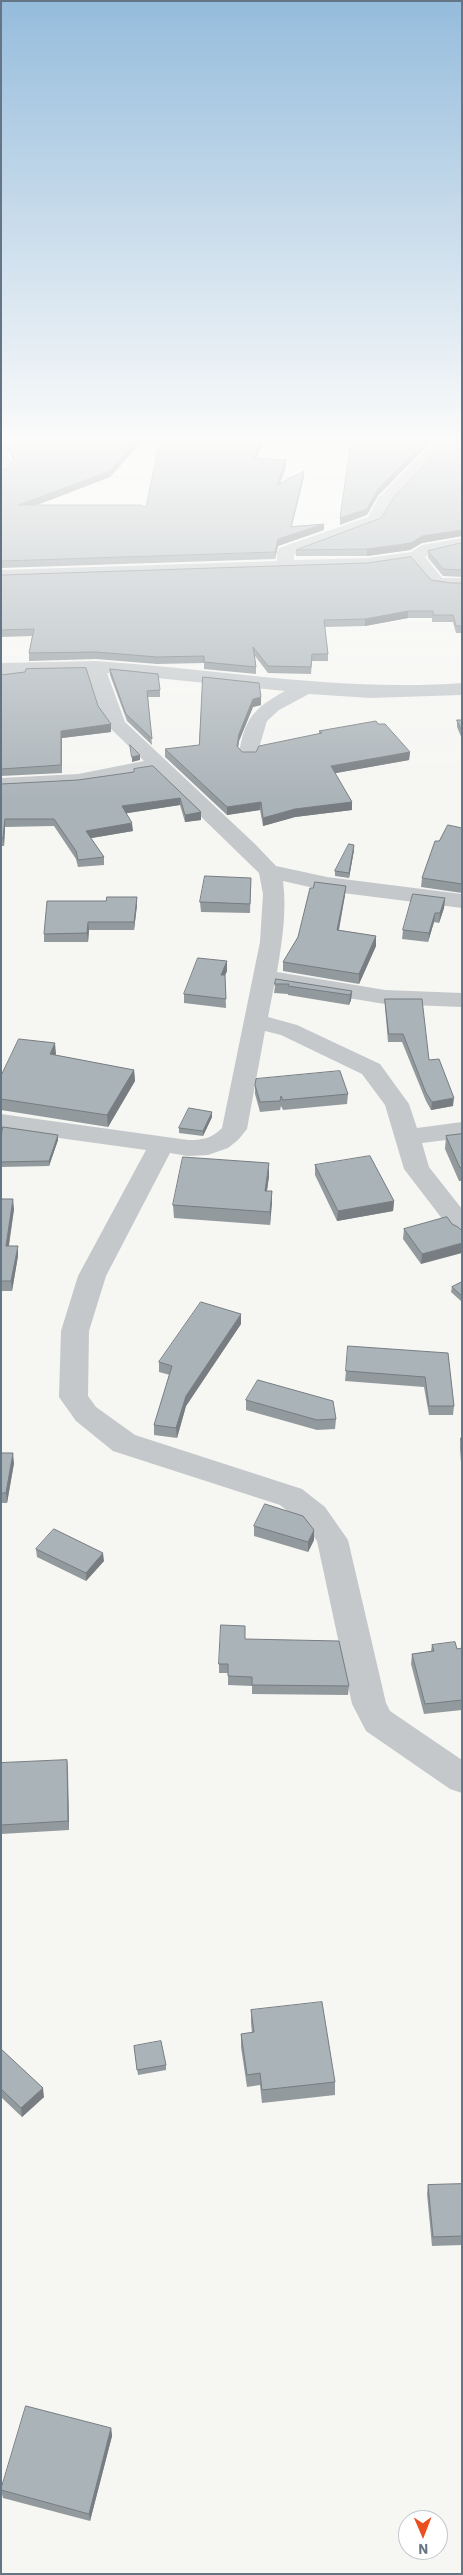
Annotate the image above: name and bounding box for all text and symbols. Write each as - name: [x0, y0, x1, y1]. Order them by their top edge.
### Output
- north arrow: [398, 2510, 448, 2560]
- text: N: [418, 2540, 428, 2558]

